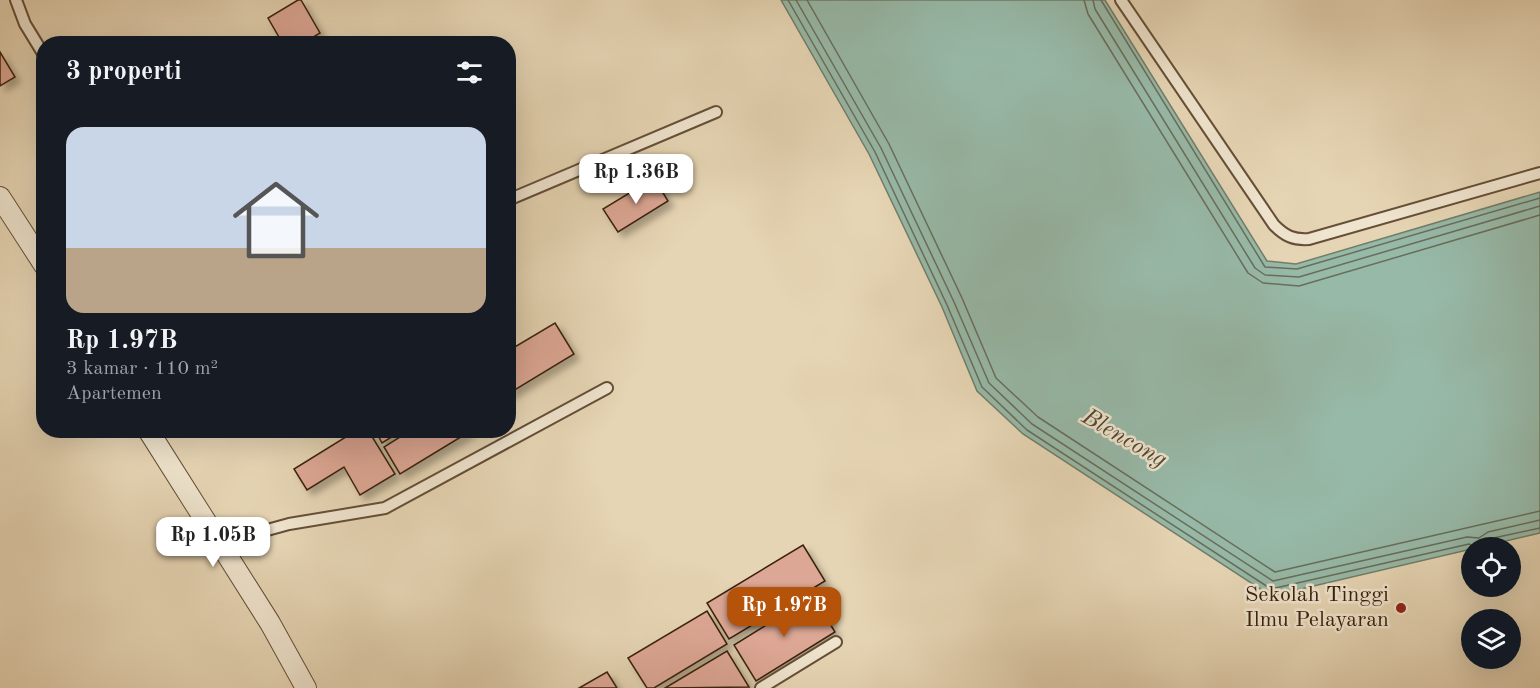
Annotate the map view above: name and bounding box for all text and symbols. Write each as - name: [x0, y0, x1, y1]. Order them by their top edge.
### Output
- icon: filters: [453, 56, 486, 89]
- text: 3 properti: [66, 59, 182, 85]
- pin: Rp 1.36B: [574, 154, 698, 205]
- text: Rp 1.36B: [593, 163, 679, 183]
- icon: home: [222, 166, 330, 274]
- text: Rp 1.97B: [66, 328, 177, 354]
- text: 3 kamar · 110 m²: [66, 359, 218, 379]
- text: Apartemen: [66, 384, 162, 404]
- water label: Blencong: [1077, 405, 1171, 473]
- pin: Rp 1.05B: [151, 517, 275, 568]
- text: Rp 1.05B: [170, 526, 256, 546]
- map controls: [1461, 537, 1521, 669]
- button: locate: [1461, 537, 1521, 597]
- place label: Sekolah Tinggi Ilmu Pelayaran: [1245, 584, 1389, 631]
- pin: Rp 1.97B: [722, 587, 846, 638]
- text: Rp 1.97B: [741, 596, 827, 616]
- marker: Sekolah Tinggi Ilmu Pelayaran: [1394, 601, 1408, 615]
- button: layers: [1461, 609, 1521, 669]

